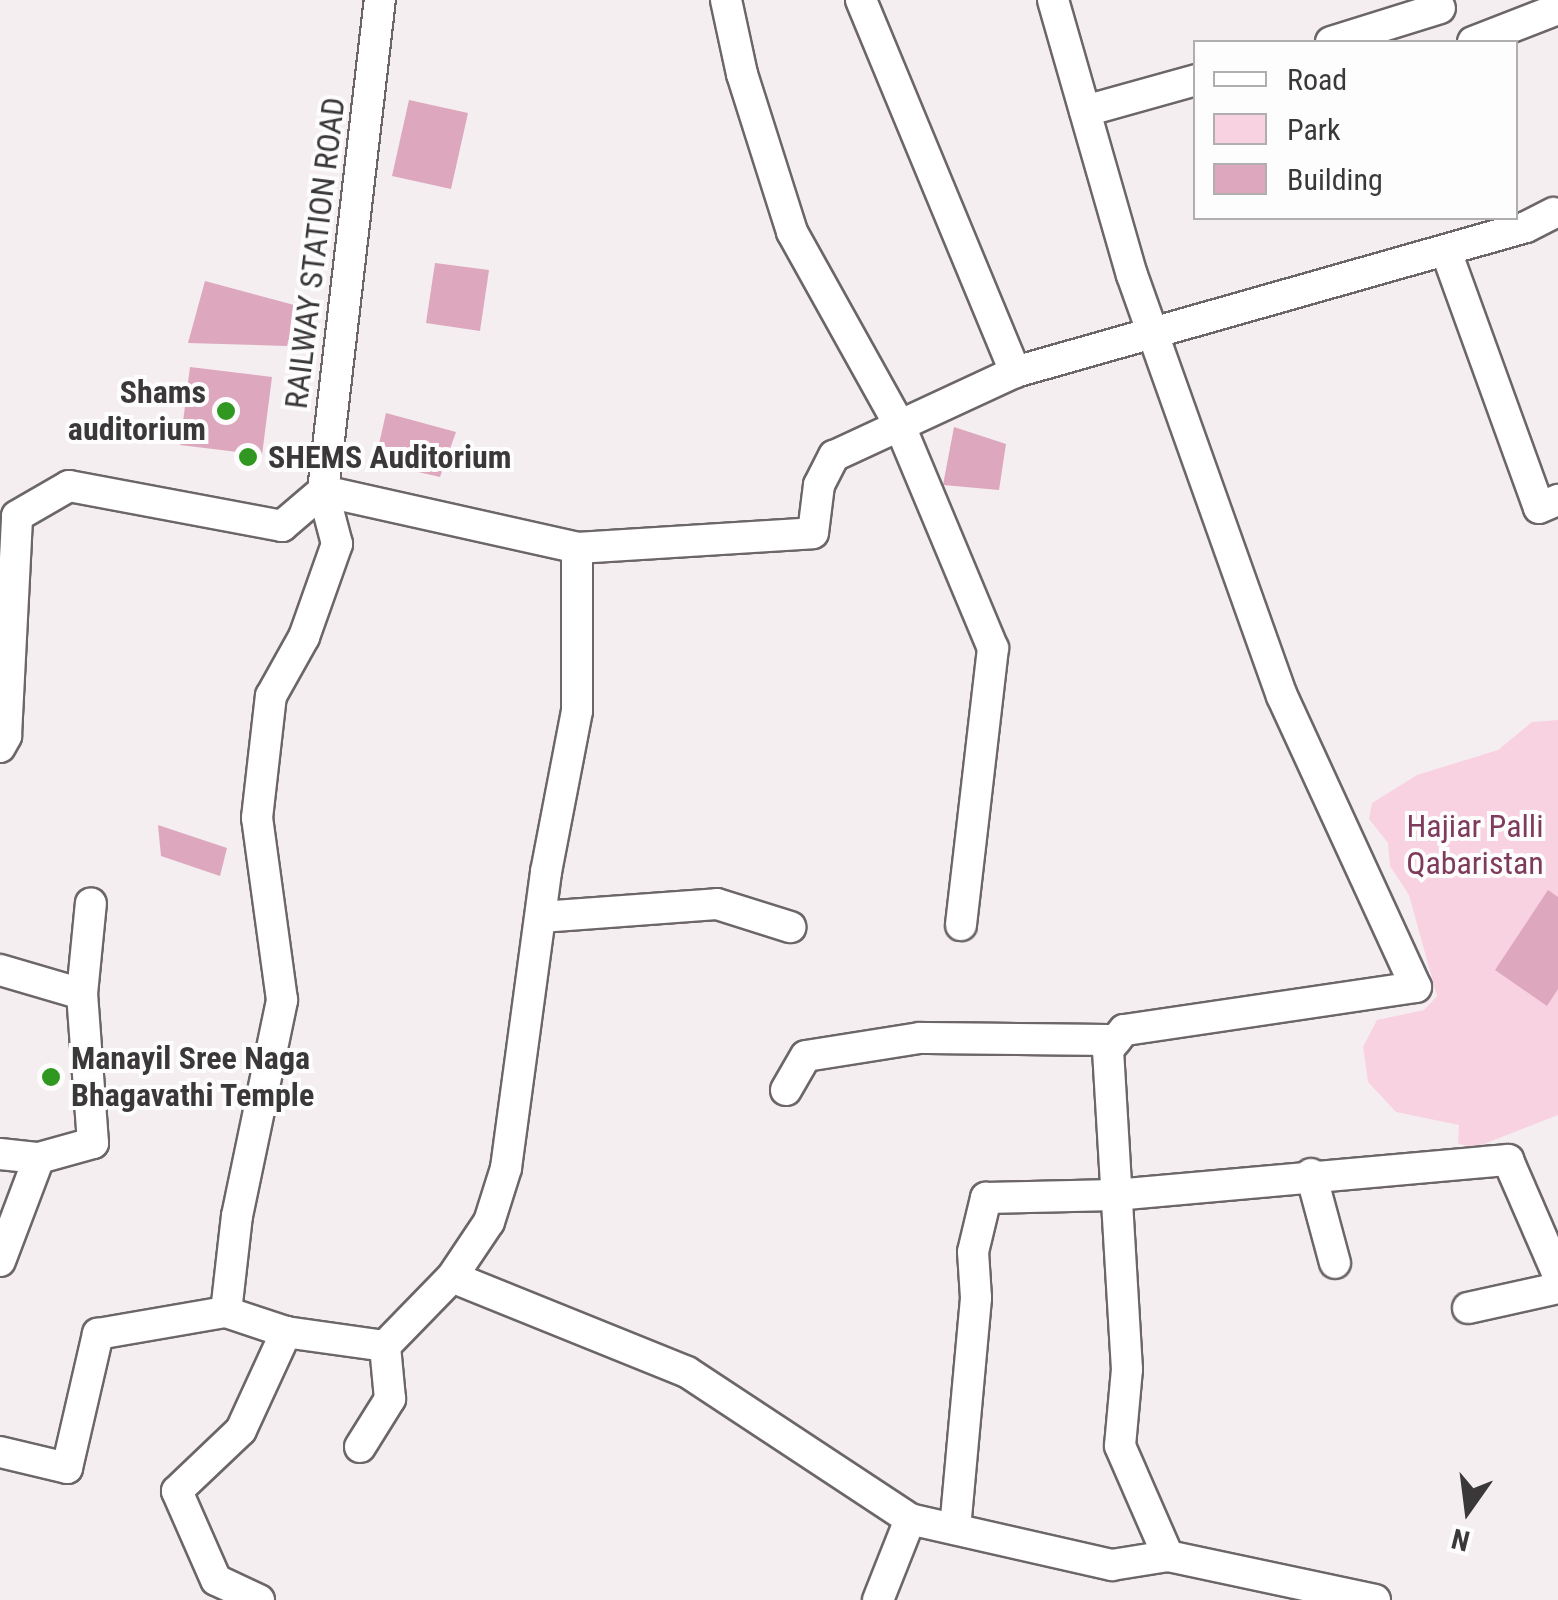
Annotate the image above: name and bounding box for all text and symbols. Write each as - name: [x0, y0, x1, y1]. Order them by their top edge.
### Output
- legend: [1193, 40, 1518, 220]
- text: Road: [1287, 62, 1347, 97]
- street label: RAILWAY STATION ROAD: [277, 95, 353, 411]
- text: Park: [1287, 112, 1341, 147]
- text: Building: [1287, 162, 1383, 197]
- place label: Shams auditorium: [68, 374, 206, 449]
- marker: Shams auditorium: [215, 400, 237, 422]
- place label: SHEMS Auditorium: [268, 438, 512, 476]
- marker: SHEMS Auditorium: [237, 446, 259, 468]
- park label: Hajiar Palli Qabaristan: [1406, 808, 1544, 883]
- place label: Manayil Sree Naga Bhagavathi Temple: [71, 1040, 315, 1115]
- marker: Manayil Sree Naga Bhagavathi Temple: [40, 1066, 62, 1088]
- north arrow: [1418, 1460, 1518, 1560]
- text: N: [1448, 1522, 1473, 1558]

